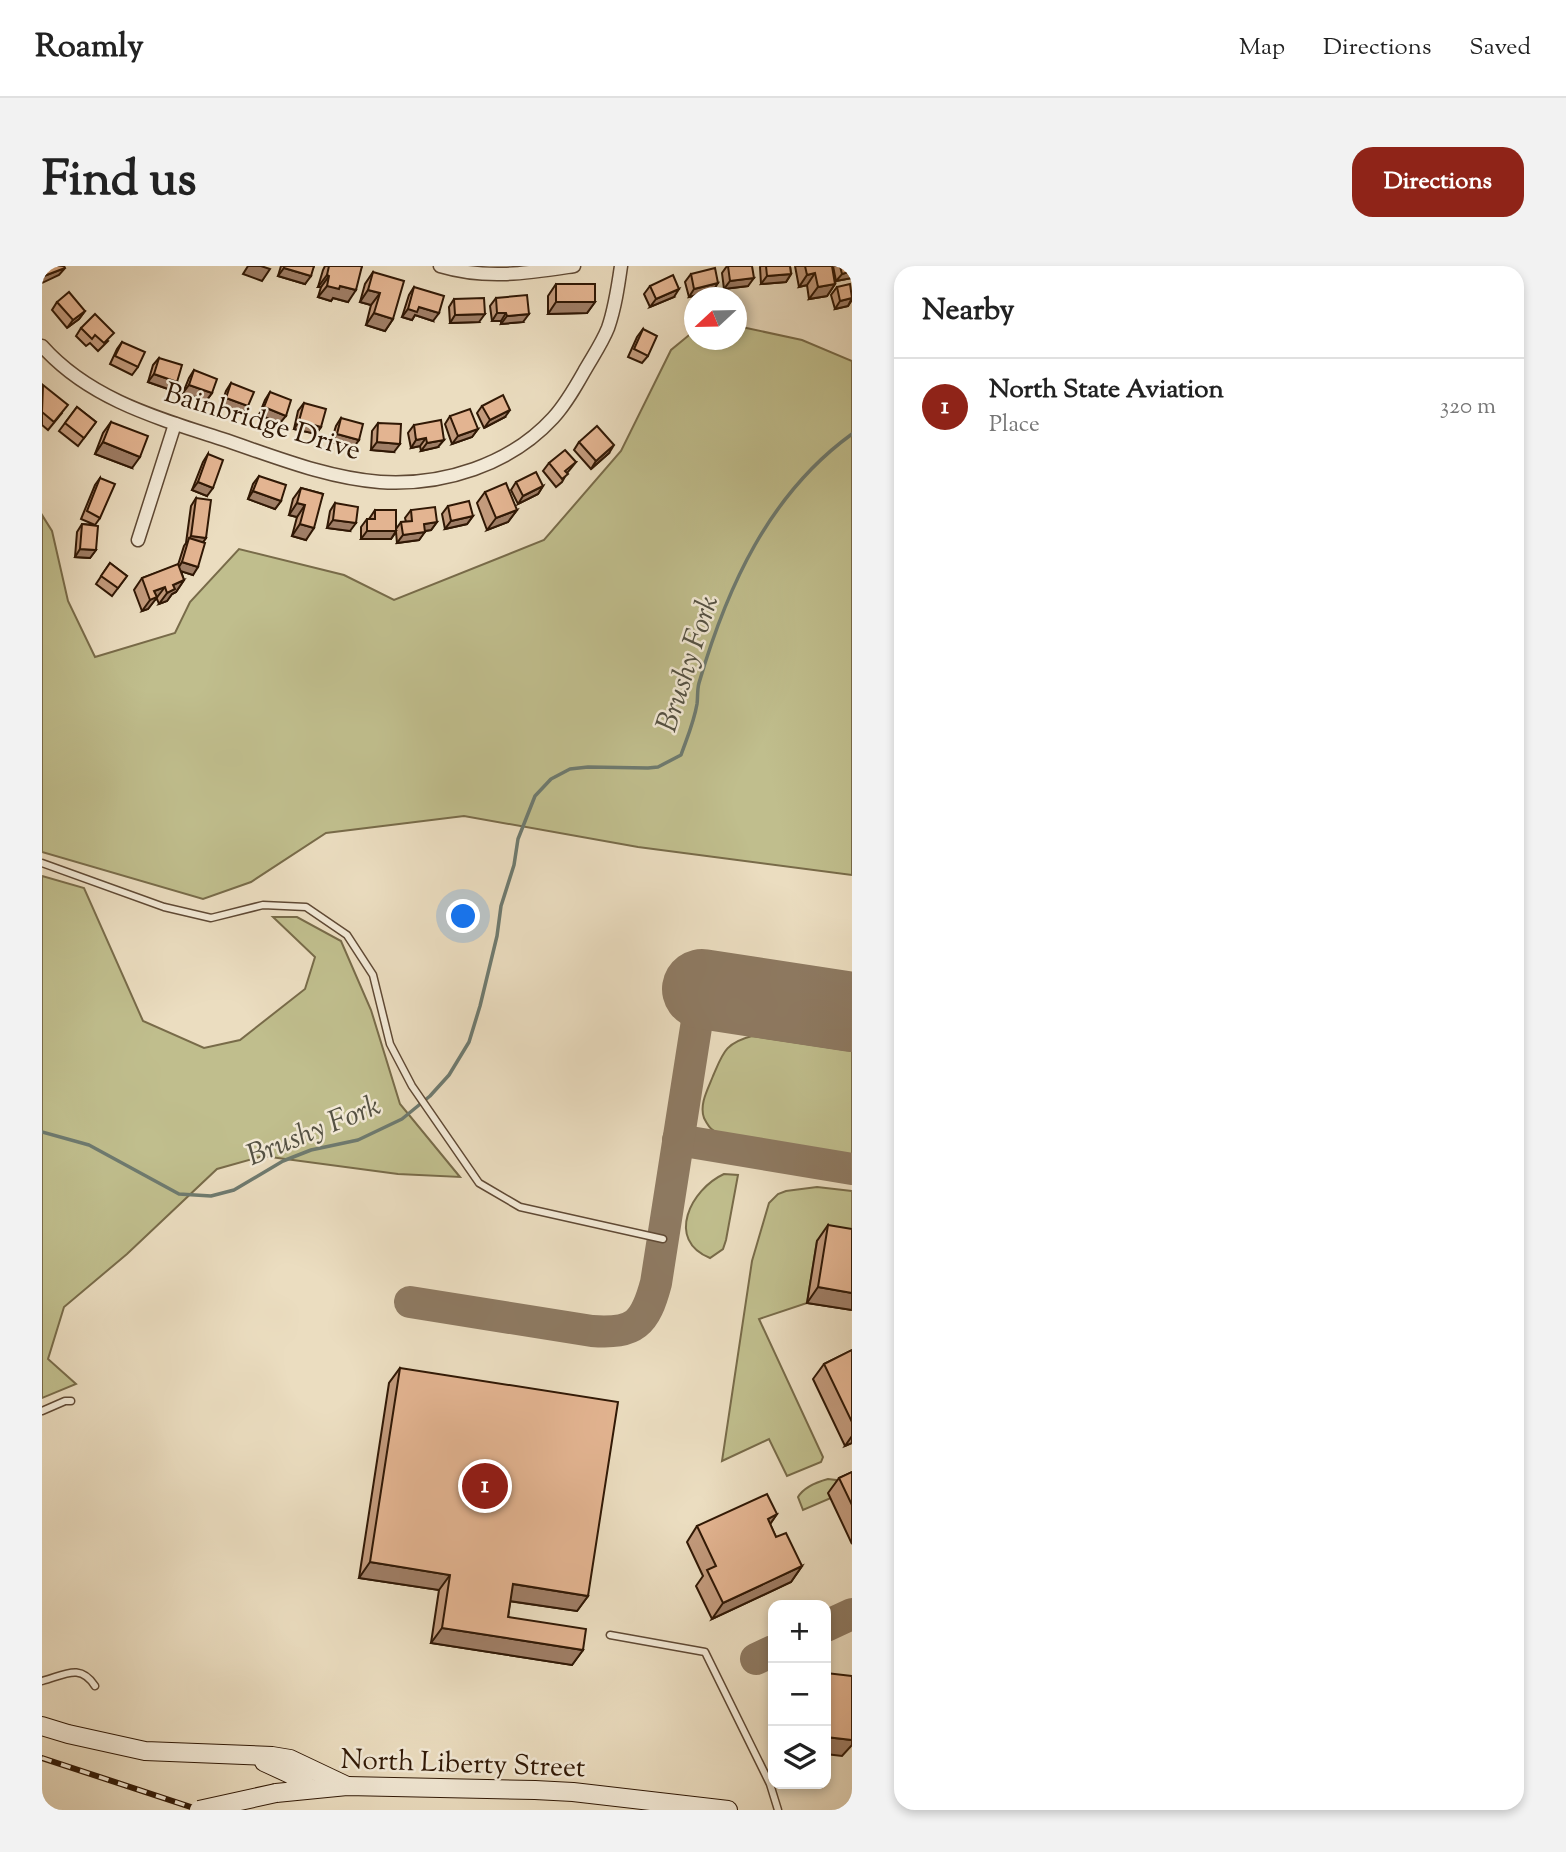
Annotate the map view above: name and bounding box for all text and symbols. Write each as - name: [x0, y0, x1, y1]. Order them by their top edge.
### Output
- text: Roamly: [35, 24, 144, 72]
- text: Map: [1239, 31, 1285, 65]
- text: Directions: [1323, 31, 1431, 65]
- text: Saved: [1469, 31, 1531, 65]
- text: Find us: [42, 147, 196, 217]
- button: Directions: [1352, 147, 1524, 217]
- north arrow: [684, 287, 747, 350]
- text: Nearby: [922, 290, 1014, 333]
- text: North State Aviation: [989, 372, 1224, 409]
- street label: Bainbridge Drive: [159, 374, 365, 472]
- text: 1: [941, 391, 949, 424]
- text: 320 m: [1440, 391, 1496, 424]
- text: Place: [989, 409, 1040, 442]
- water label: Brushy Fork: [647, 590, 731, 738]
- your location: [446, 899, 480, 933]
- water label: Brushy Fork: [241, 1086, 387, 1178]
- pin: 1: [462, 1460, 508, 1512]
- map controls: [768, 1600, 831, 1789]
- button: +: [768, 1600, 831, 1663]
- button: −: [768, 1663, 831, 1726]
- button: layers: [768, 1726, 831, 1789]
- street label: North Liberty Street: [340, 1741, 587, 1789]

